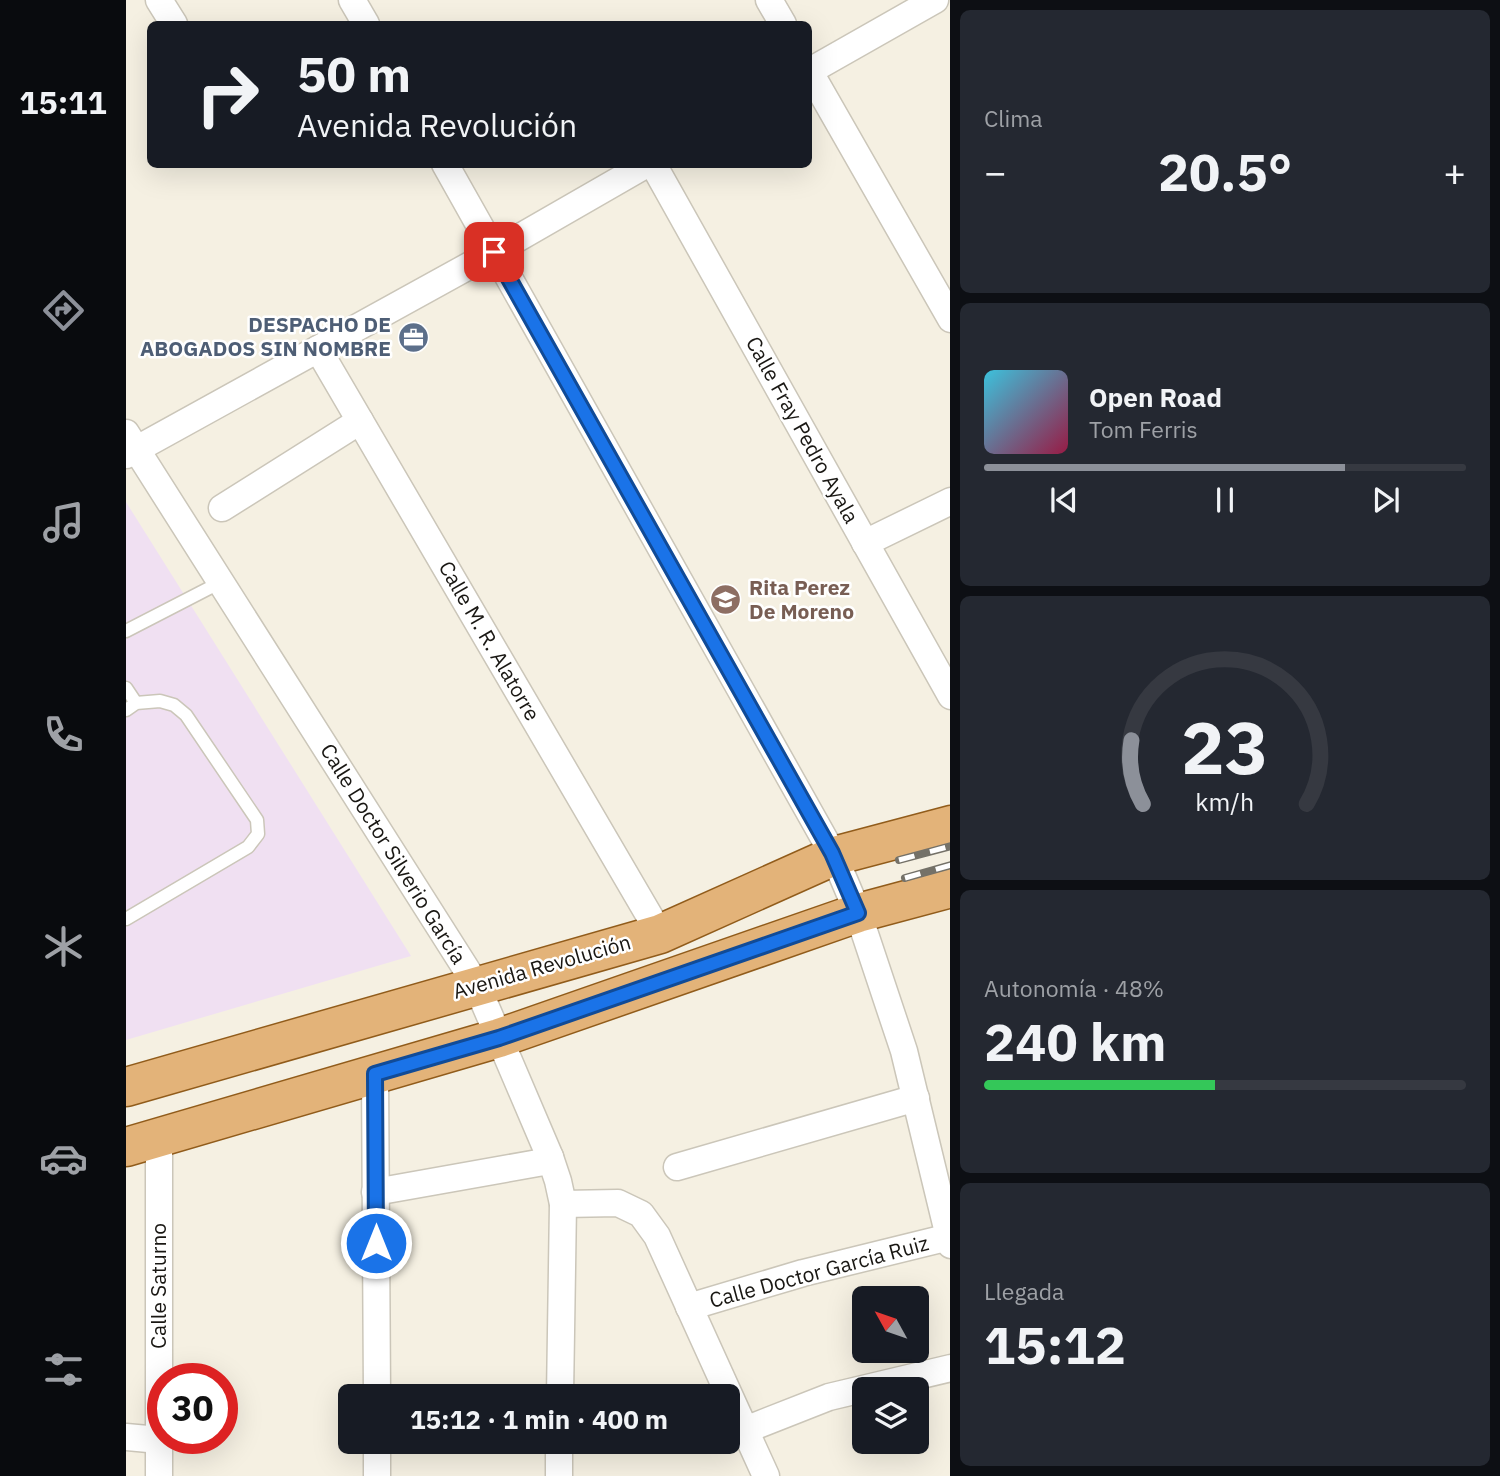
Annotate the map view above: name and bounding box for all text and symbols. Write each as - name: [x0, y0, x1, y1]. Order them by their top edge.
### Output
- text: 50 m: [297, 42, 411, 105]
- icon: right: [182, 49, 273, 140]
- text: 15:11: [19, 81, 107, 123]
- text: Clima: [984, 103, 1043, 133]
- text: Avenida Revolución: [297, 104, 577, 146]
- text: 20.5°: [1158, 138, 1292, 205]
- text: −: [984, 147, 1007, 196]
- text: +: [1443, 147, 1466, 196]
- pin: [464, 222, 524, 282]
- icon: arrive: [475, 233, 513, 271]
- icon: directions: [39, 286, 88, 335]
- place label: DESPACHO DE ABOGADOS SIN NOMBRE: [140, 310, 391, 362]
- office icon: DESPACHO DE ABOGADOS SIN NOMBRE: [397, 320, 431, 354]
- street label: Calle Fray Pedro Ayala: [740, 331, 866, 528]
- text: Open Road: [1089, 380, 1222, 414]
- text: Tom Ferris: [1089, 414, 1198, 444]
- icon: previous: [1045, 481, 1083, 519]
- icon: pause: [1206, 481, 1244, 519]
- icon: next: [1367, 481, 1405, 519]
- icon: music: [39, 498, 88, 547]
- street label: Calle M. R. Alatorre: [433, 555, 547, 726]
- place label: Rita Perez De Moreno: [749, 573, 854, 625]
- school or university icon: Rita Perez De Moreno: [709, 583, 743, 617]
- text: 23: [1181, 699, 1269, 794]
- icon: phone: [39, 710, 88, 759]
- street label: Calle Doctor Silverio García: [314, 738, 473, 969]
- text: km/h: [1196, 785, 1254, 818]
- icon: climate: [39, 922, 88, 971]
- street label: Avenida Revolución: [450, 927, 634, 1005]
- text: Autonomía · 48%: [984, 973, 1164, 1003]
- text: 240 km: [984, 1008, 1166, 1075]
- icon: car: [39, 1134, 88, 1183]
- position arrow: [339, 1206, 413, 1280]
- street label: Calle Saturno: [144, 1223, 172, 1349]
- street label: Calle Doctor García Ruiz: [706, 1228, 932, 1314]
- text: Llegada: [984, 1276, 1064, 1306]
- north arrow: [852, 1286, 929, 1363]
- map controls: [852, 1286, 929, 1454]
- text: 15:12: [984, 1311, 1126, 1378]
- icon: filters: [39, 1345, 88, 1394]
- speed limit sign: 30: [147, 1363, 238, 1454]
- button: layers: [852, 1377, 929, 1454]
- text: 15:12 · 1 min · 400 m: [410, 1402, 668, 1436]

